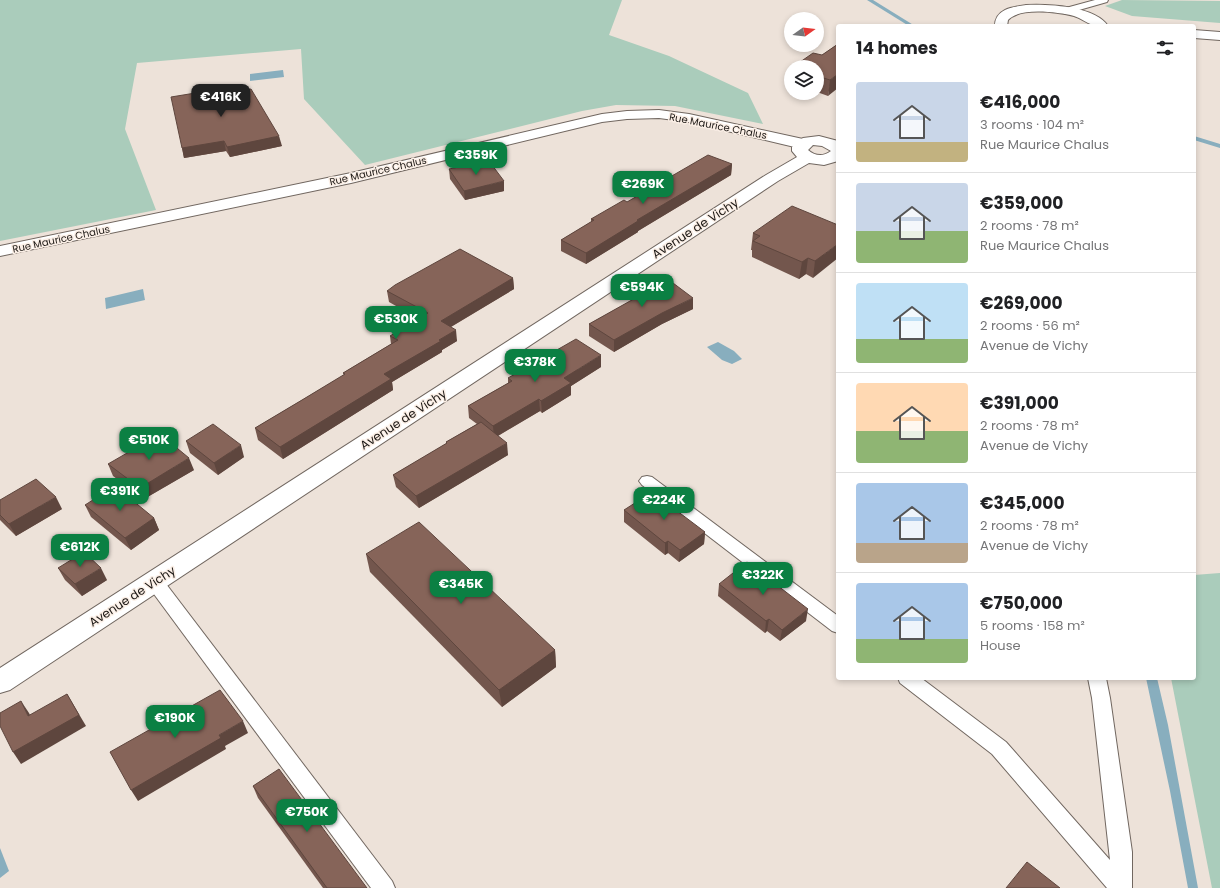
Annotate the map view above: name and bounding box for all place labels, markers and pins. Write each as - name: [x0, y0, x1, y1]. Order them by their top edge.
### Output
- pin: €416K: [193, 84, 249, 118]
- pin: €359K: [448, 142, 504, 176]
- pin: €269K: [615, 171, 671, 205]
- pin: €594K: [614, 274, 670, 308]
- pin: €530K: [368, 306, 424, 340]
- pin: €378K: [507, 349, 563, 383]
- pin: €510K: [121, 427, 177, 461]
- pin: €391K: [92, 478, 148, 512]
- pin: €224K: [636, 487, 692, 521]
- pin: €612K: [52, 534, 108, 568]
- pin: €322K: [735, 562, 791, 596]
- pin: €345K: [433, 571, 489, 605]
- pin: €190K: [147, 705, 203, 739]
- pin: €750K: [279, 799, 335, 833]

